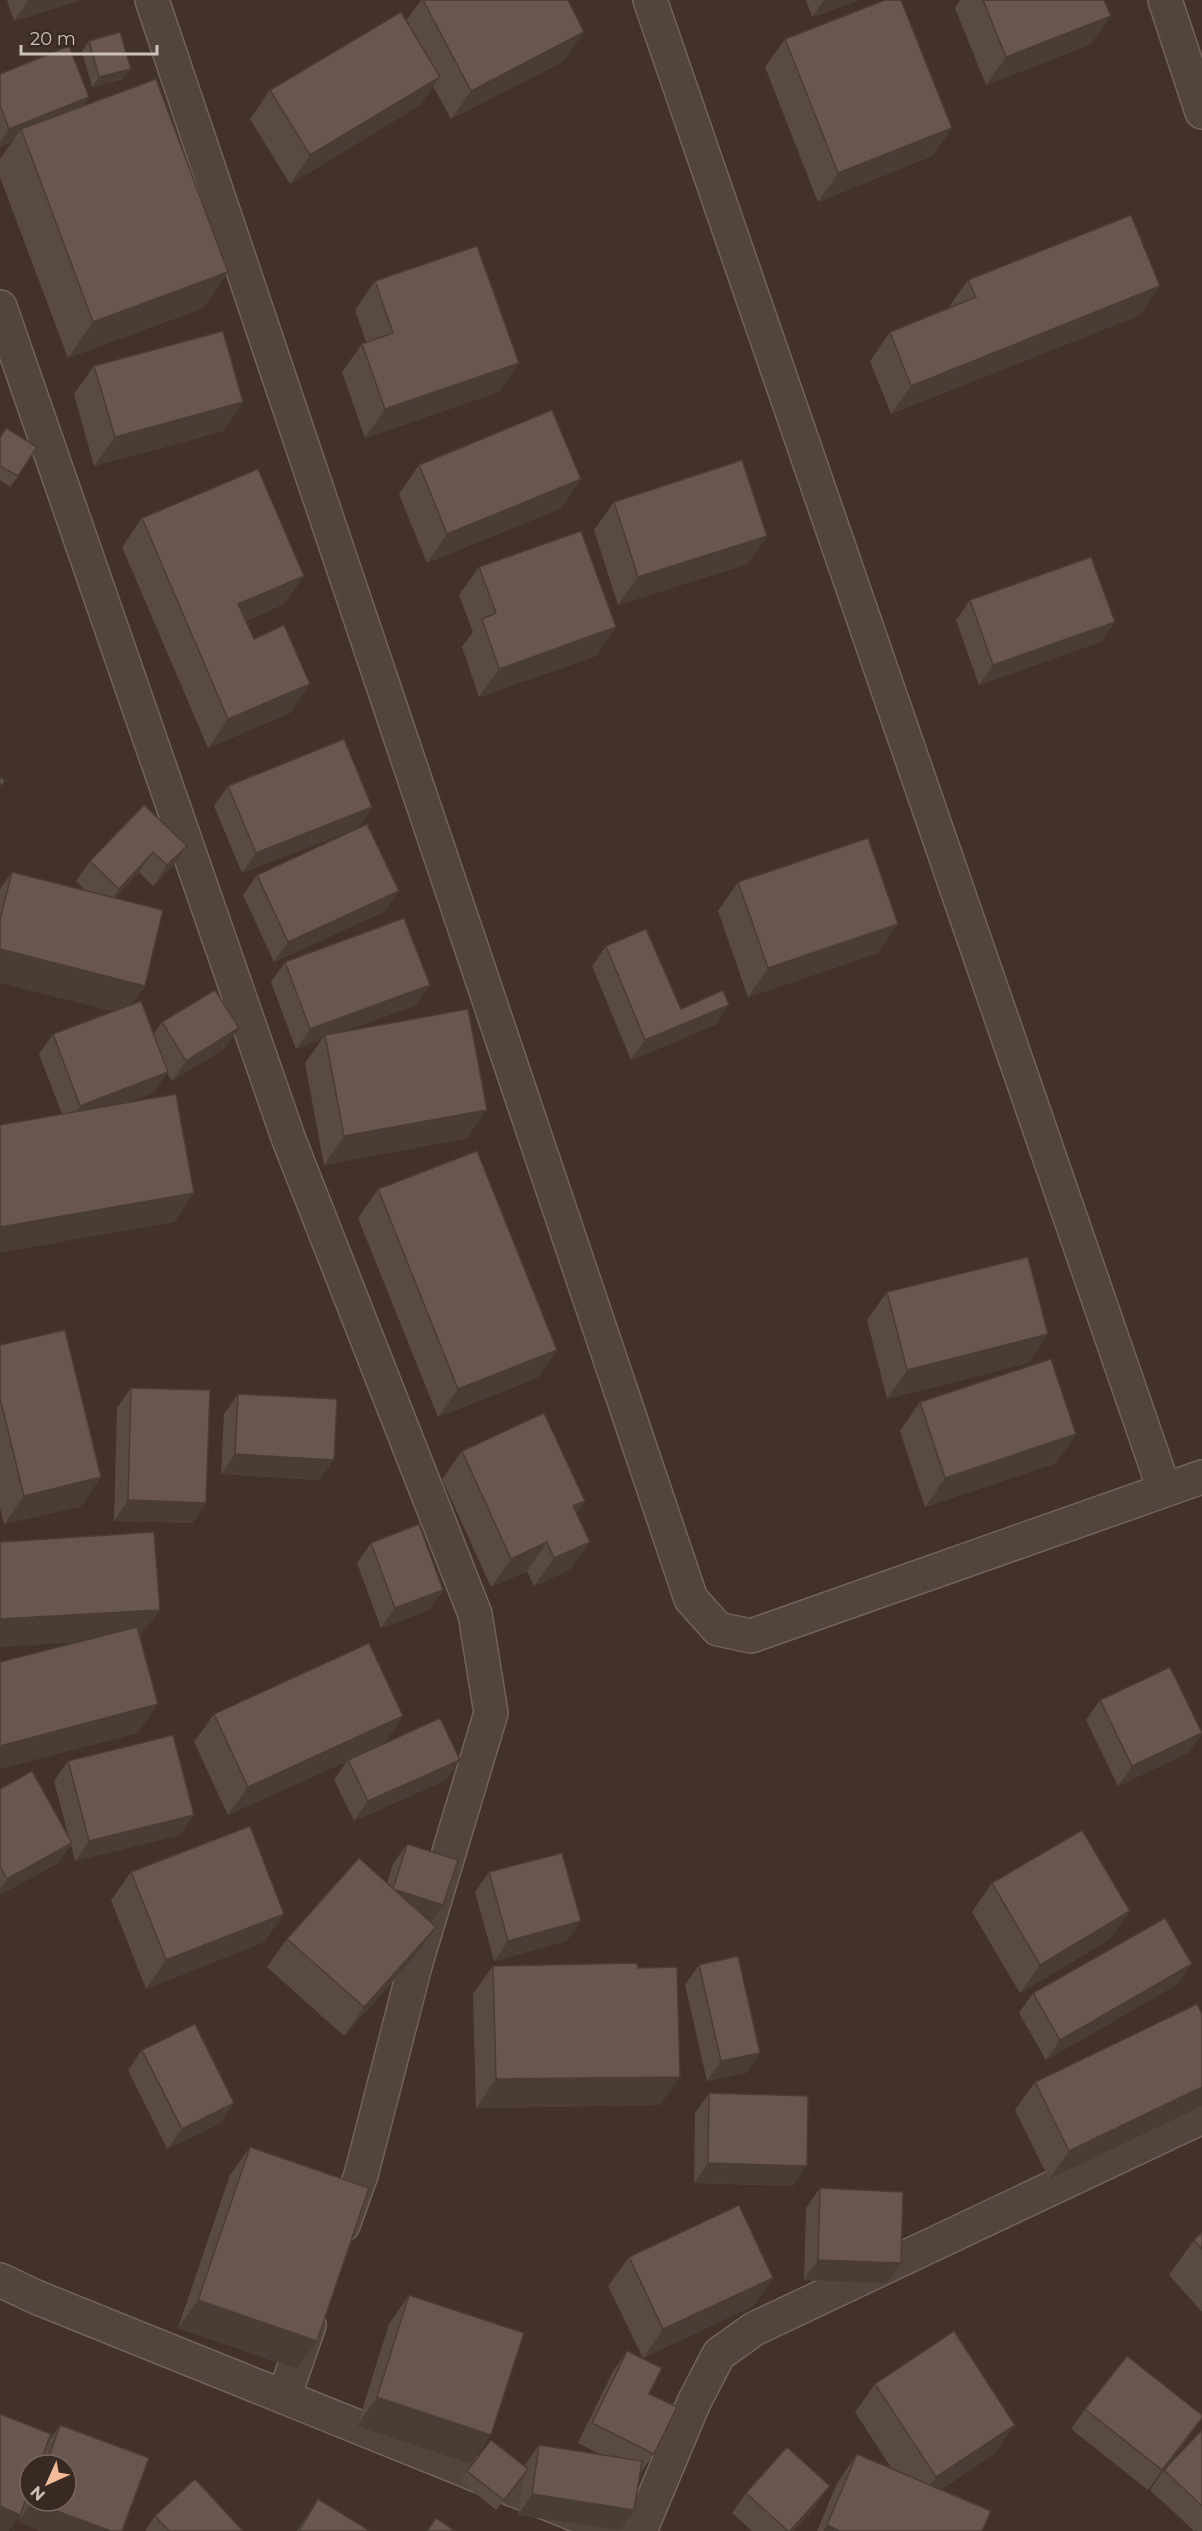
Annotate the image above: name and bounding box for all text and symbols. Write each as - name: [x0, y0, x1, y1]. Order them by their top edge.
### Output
- scale bar: [21, 18, 158, 56]
- text: 20 m: [30, 28, 76, 50]
- north arrow: [18, 2453, 78, 2513]
- text: N: [26, 2482, 49, 2505]

